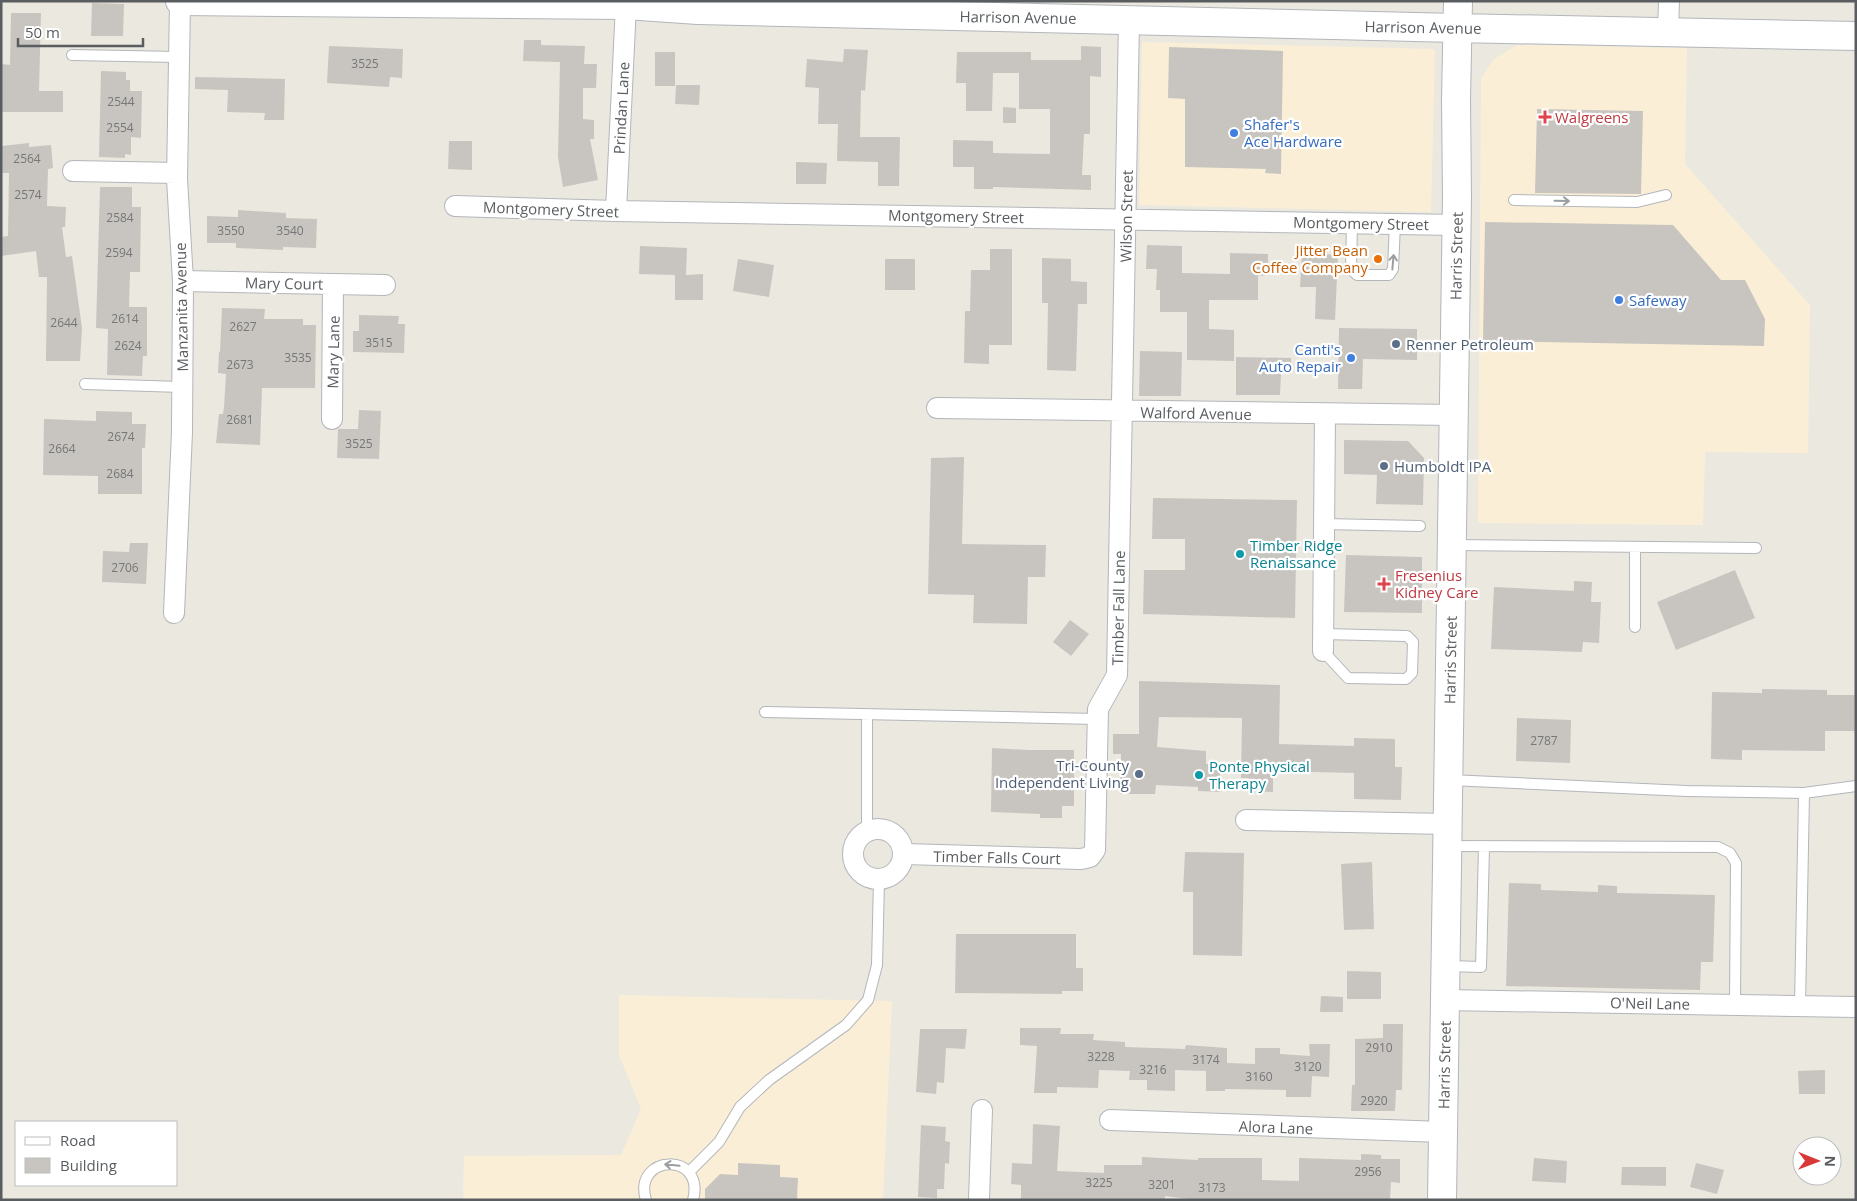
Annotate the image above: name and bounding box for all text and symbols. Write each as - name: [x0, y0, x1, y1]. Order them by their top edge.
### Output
- street label: Harrison Avenue: [959, 6, 1077, 28]
- scale bar: [18, 15, 142, 47]
- street label: Harrison Avenue: [1364, 16, 1482, 38]
- text: 50 m: [25, 22, 60, 42]
- house number: 3525: [351, 55, 379, 72]
- street label: Prindan Lane: [609, 61, 633, 155]
- house number: 2544: [107, 93, 135, 110]
- place label: Walgreens: [1555, 107, 1628, 127]
- marker: Walgreens: [1539, 111, 1551, 123]
- place label: Shafer's Ace Hardware: [1244, 114, 1342, 151]
- house number: 2554: [106, 119, 134, 136]
- marker: Shafer's Ace Hardware: [1228, 127, 1240, 139]
- house number: 2564: [13, 150, 41, 167]
- street label: Wilson Street: [1115, 170, 1137, 262]
- house number: 2574: [14, 186, 42, 203]
- one-way arrow: [1554, 196, 1570, 206]
- street label: Montgomery Street: [483, 197, 619, 221]
- street label: Montgomery Street: [888, 205, 1024, 227]
- house number: 2584: [106, 209, 134, 226]
- street label: Montgomery Street: [1293, 212, 1429, 234]
- street label: Harris Street: [1445, 212, 1467, 300]
- house number: 3550: [217, 222, 245, 239]
- house number: 3540: [276, 222, 304, 239]
- place label: Jitter Bean Coffee Company: [1252, 240, 1368, 277]
- street label: Manzanita Avenue: [170, 242, 192, 372]
- house number: 2594: [105, 244, 133, 261]
- marker: Jitter Bean Coffee Company: [1372, 253, 1384, 265]
- one-way arrow: [1388, 254, 1398, 270]
- street label: Mary Court: [245, 272, 323, 294]
- place label: Safeway: [1629, 290, 1687, 310]
- marker: Safeway: [1613, 294, 1625, 306]
- house number: 2614: [111, 310, 139, 327]
- house number: 2644: [50, 314, 78, 331]
- street label: Mary Lane: [322, 315, 344, 389]
- house number: 2627: [229, 318, 257, 335]
- house number: 3515: [365, 334, 393, 351]
- place label: Renner Petroleum: [1406, 334, 1534, 354]
- house number: 2624: [114, 337, 142, 354]
- marker: Renner Petroleum: [1390, 338, 1402, 350]
- place label: Canti's Auto Repair: [1259, 339, 1341, 376]
- house number: 3535: [284, 349, 312, 366]
- marker: Canti's Auto Repair: [1345, 352, 1357, 364]
- house number: 2673: [226, 356, 254, 373]
- street label: Walford Avenue: [1140, 402, 1252, 424]
- house number: 2681: [226, 411, 254, 428]
- house number: 2674: [107, 428, 135, 445]
- house number: 3525: [345, 435, 373, 452]
- house number: 2664: [48, 440, 76, 457]
- place label: Humboldt IPA: [1394, 456, 1492, 476]
- marker: Humboldt IPA: [1378, 460, 1390, 472]
- house number: 2684: [106, 465, 134, 482]
- place label: Timber Ridge Renaissance: [1250, 535, 1342, 572]
- marker: Timber Ridge Renaissance: [1234, 548, 1246, 560]
- street label: Timber Fall Lane: [1107, 550, 1129, 666]
- house number: 2706: [111, 559, 139, 576]
- place label: Fresenius Kidney Care: [1395, 565, 1479, 602]
- marker: Fresenius Kidney Care: [1377, 577, 1391, 591]
- street label: Harris Street: [1439, 616, 1461, 704]
- house number: 2787: [1530, 732, 1558, 749]
- place label: Tri-County Independent Living: [995, 755, 1129, 792]
- place label: Ponte Physical Therapy: [1209, 756, 1310, 793]
- marker: Tri-County Independent Living: [1133, 768, 1145, 780]
- marker: Ponte Physical Therapy: [1193, 769, 1205, 781]
- street label: Timber Falls Court: [933, 846, 1061, 868]
- street label: O'Neil Lane: [1610, 992, 1690, 1014]
- street label: Harris Street: [1433, 1021, 1455, 1109]
- house number: 2910: [1365, 1039, 1393, 1056]
- house number: 3228: [1087, 1048, 1115, 1065]
- house number: 3174: [1192, 1051, 1220, 1068]
- house number: 3120: [1294, 1058, 1322, 1075]
- house number: 3216: [1139, 1061, 1167, 1078]
- house number: 3160: [1245, 1068, 1273, 1085]
- house number: 2920: [1360, 1092, 1388, 1109]
- street label: Alora Lane: [1238, 1116, 1314, 1138]
- legend: [15, 1121, 178, 1186]
- text: Road: [60, 1130, 96, 1150]
- north arrow: [1792, 1136, 1842, 1186]
- text: Building: [60, 1155, 117, 1175]
- text: N: [1821, 1155, 1840, 1167]
- one-way arrow: [664, 1160, 680, 1170]
- house number: 2956: [1354, 1163, 1382, 1180]
- house number: 3225: [1085, 1174, 1113, 1191]
- house number: 3201: [1148, 1176, 1176, 1193]
- house number: 3173: [1198, 1179, 1226, 1196]

